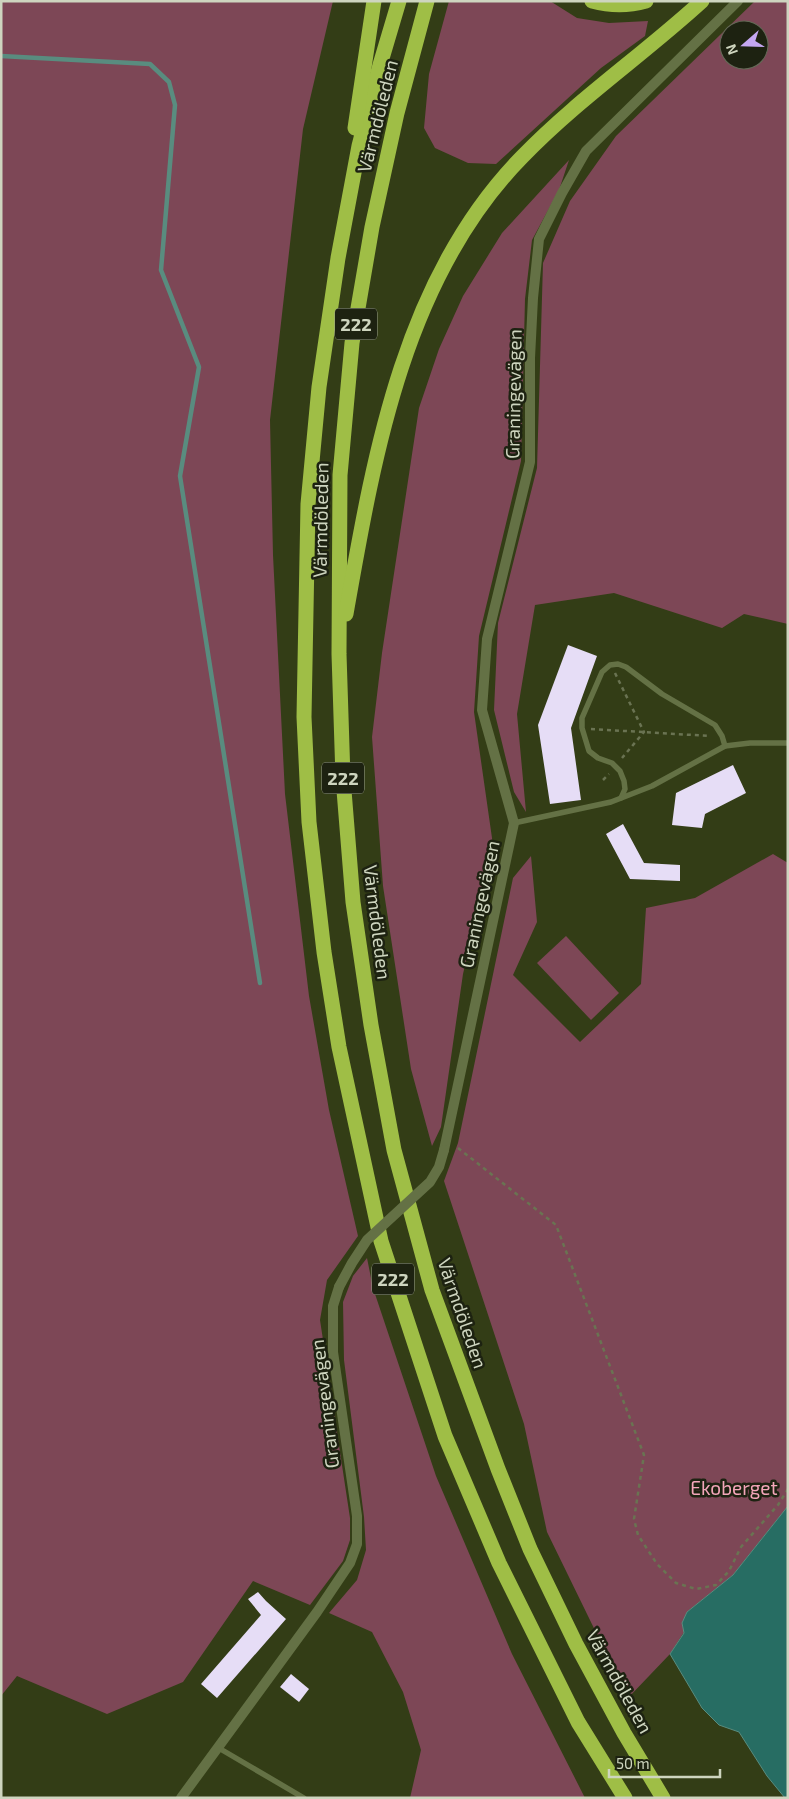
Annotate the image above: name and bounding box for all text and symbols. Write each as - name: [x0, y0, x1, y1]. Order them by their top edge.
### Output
- north arrow: [719, 20, 769, 70]
- text: N: [722, 42, 741, 57]
- street label: Värmdöleden: [352, 57, 402, 175]
- road number: 222: [335, 308, 377, 339]
- street label: Graningevägen: [500, 329, 526, 459]
- street label: Värmdöleden: [307, 462, 333, 578]
- road number: 222: [322, 762, 364, 794]
- street label: Graningevägen: [454, 838, 504, 970]
- street label: Värmdöleden: [360, 863, 396, 981]
- street label: Värmdöleden: [433, 1255, 493, 1371]
- road number: 222: [372, 1264, 414, 1295]
- street label: Graningevägen: [305, 1338, 343, 1470]
- park label: Ekoberget: [690, 1476, 778, 1499]
- street label: Värmdöleden: [582, 1625, 658, 1737]
- scale bar: [609, 1746, 720, 1778]
- text: 50 m: [616, 1754, 650, 1772]

